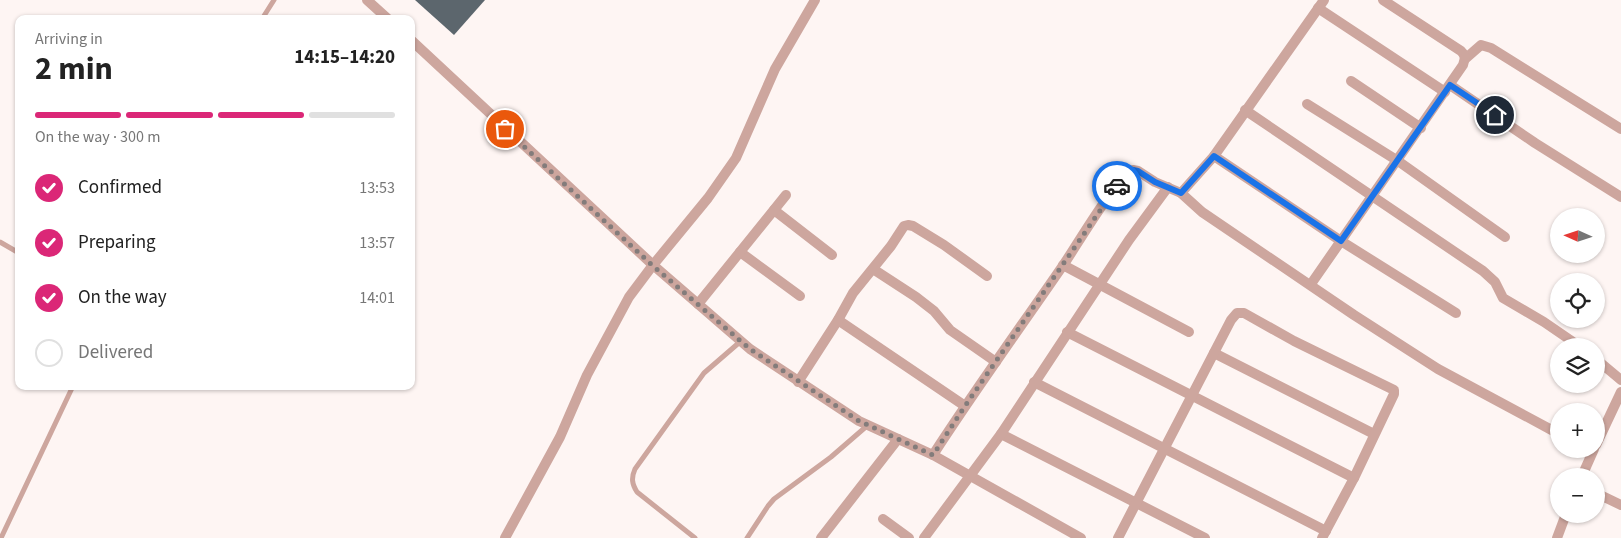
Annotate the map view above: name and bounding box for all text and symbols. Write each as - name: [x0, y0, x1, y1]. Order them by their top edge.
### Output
- text: Arriving in: [35, 28, 103, 50]
- text: 14:15–14:20: [294, 44, 395, 71]
- text: 2 min: [35, 46, 113, 92]
- pin: [1474, 94, 1516, 136]
- icon: home: [1481, 101, 1509, 129]
- pin: [484, 108, 526, 150]
- icon: bag: [491, 115, 519, 143]
- text: On the way · 300 m: [35, 126, 160, 148]
- courier: [1092, 161, 1142, 211]
- icon: car: [1103, 172, 1131, 200]
- icon: check: [35, 174, 63, 202]
- text: Confirmed: [78, 174, 162, 201]
- text: 13:53: [359, 177, 395, 199]
- north arrow: [1550, 208, 1605, 262]
- map controls: [1550, 208, 1605, 523]
- icon: check: [35, 229, 63, 257]
- text: Preparing: [78, 229, 156, 256]
- text: 13:57: [359, 232, 395, 254]
- button: locate: [1550, 273, 1605, 328]
- icon: check: [35, 284, 63, 312]
- text: On the way: [78, 284, 167, 311]
- text: 14:01: [359, 287, 395, 309]
- button: layers: [1550, 338, 1605, 393]
- text: Delivered: [78, 339, 153, 366]
- button: +: [1550, 403, 1605, 458]
- button: −: [1550, 468, 1605, 523]

